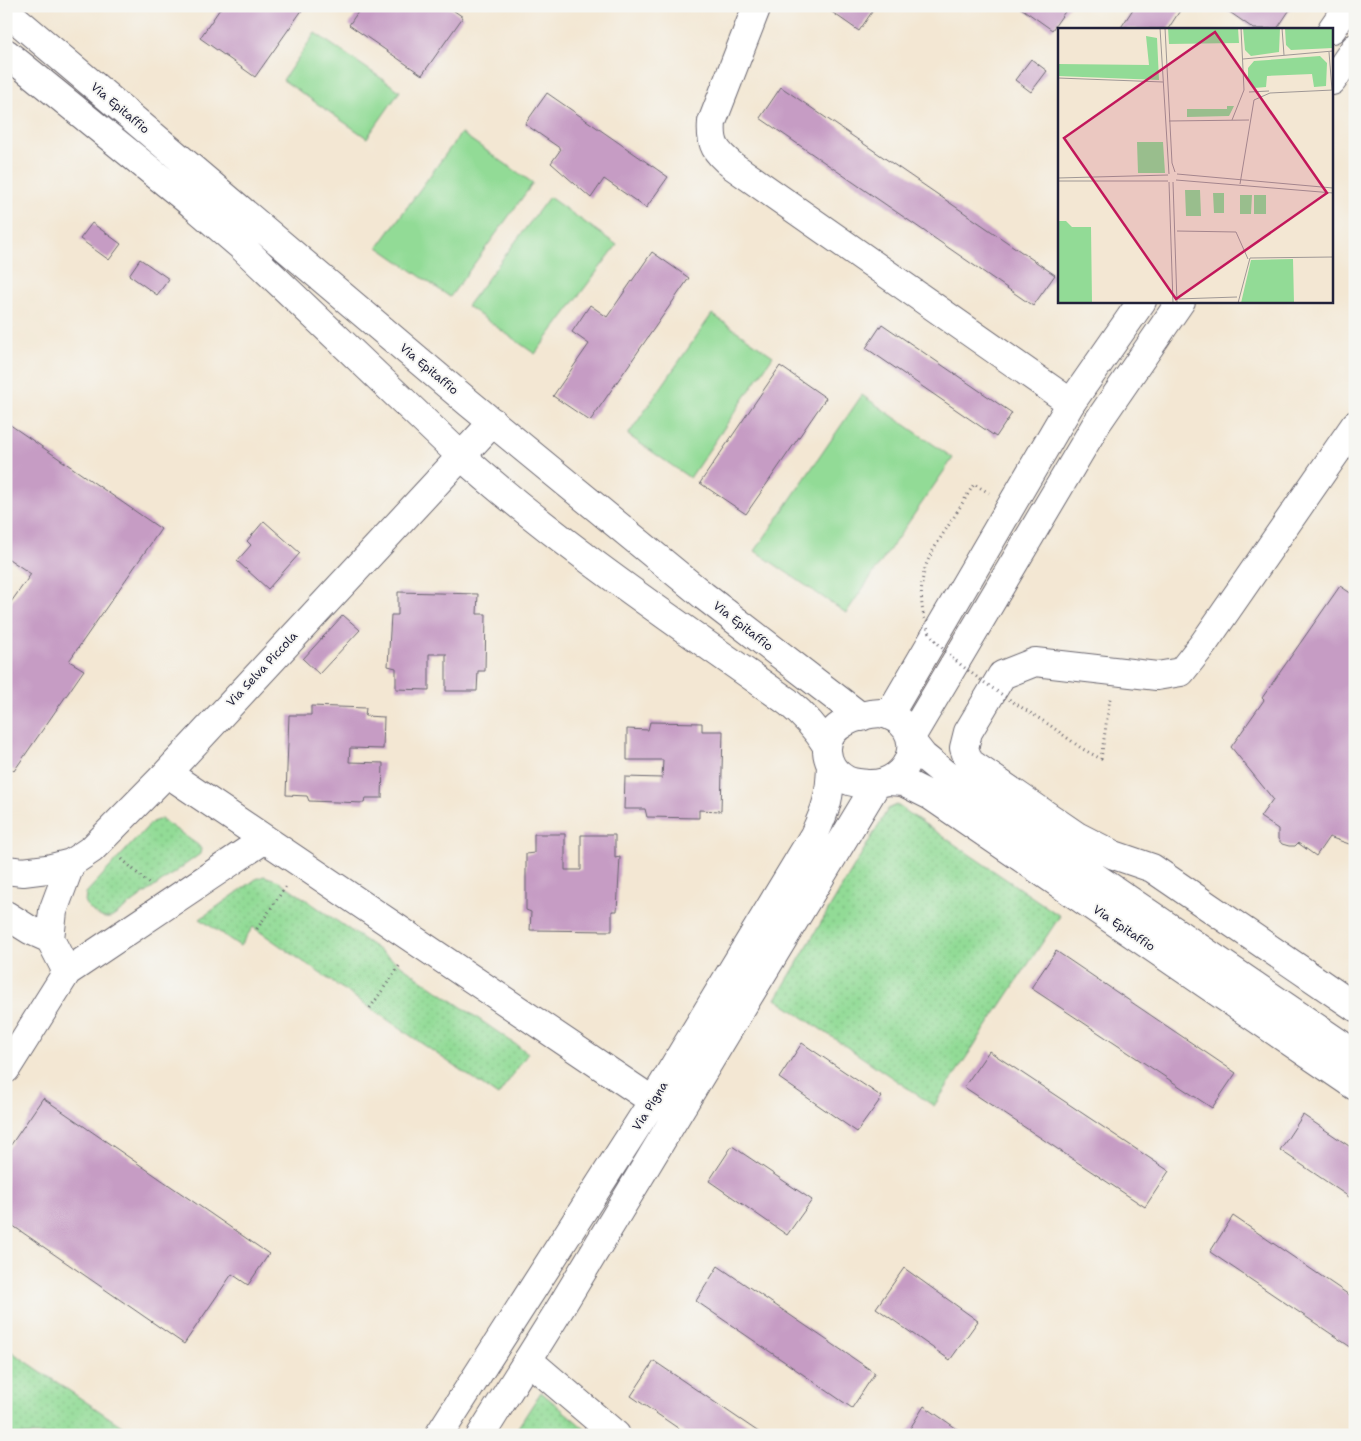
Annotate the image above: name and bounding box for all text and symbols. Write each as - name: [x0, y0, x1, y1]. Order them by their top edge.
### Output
- inset map: [1058, 28, 1334, 302]
- street label: Via Epitaffio: [87, 79, 153, 137]
- street label: Via Epitaffio: [396, 340, 462, 398]
- street label: Via Epitaffio: [710, 598, 776, 654]
- street label: Via Selva Piccola: [223, 628, 301, 710]
- street label: Via Epitaffio: [1090, 901, 1158, 955]
- street label: Via Pigna: [629, 1078, 672, 1134]

